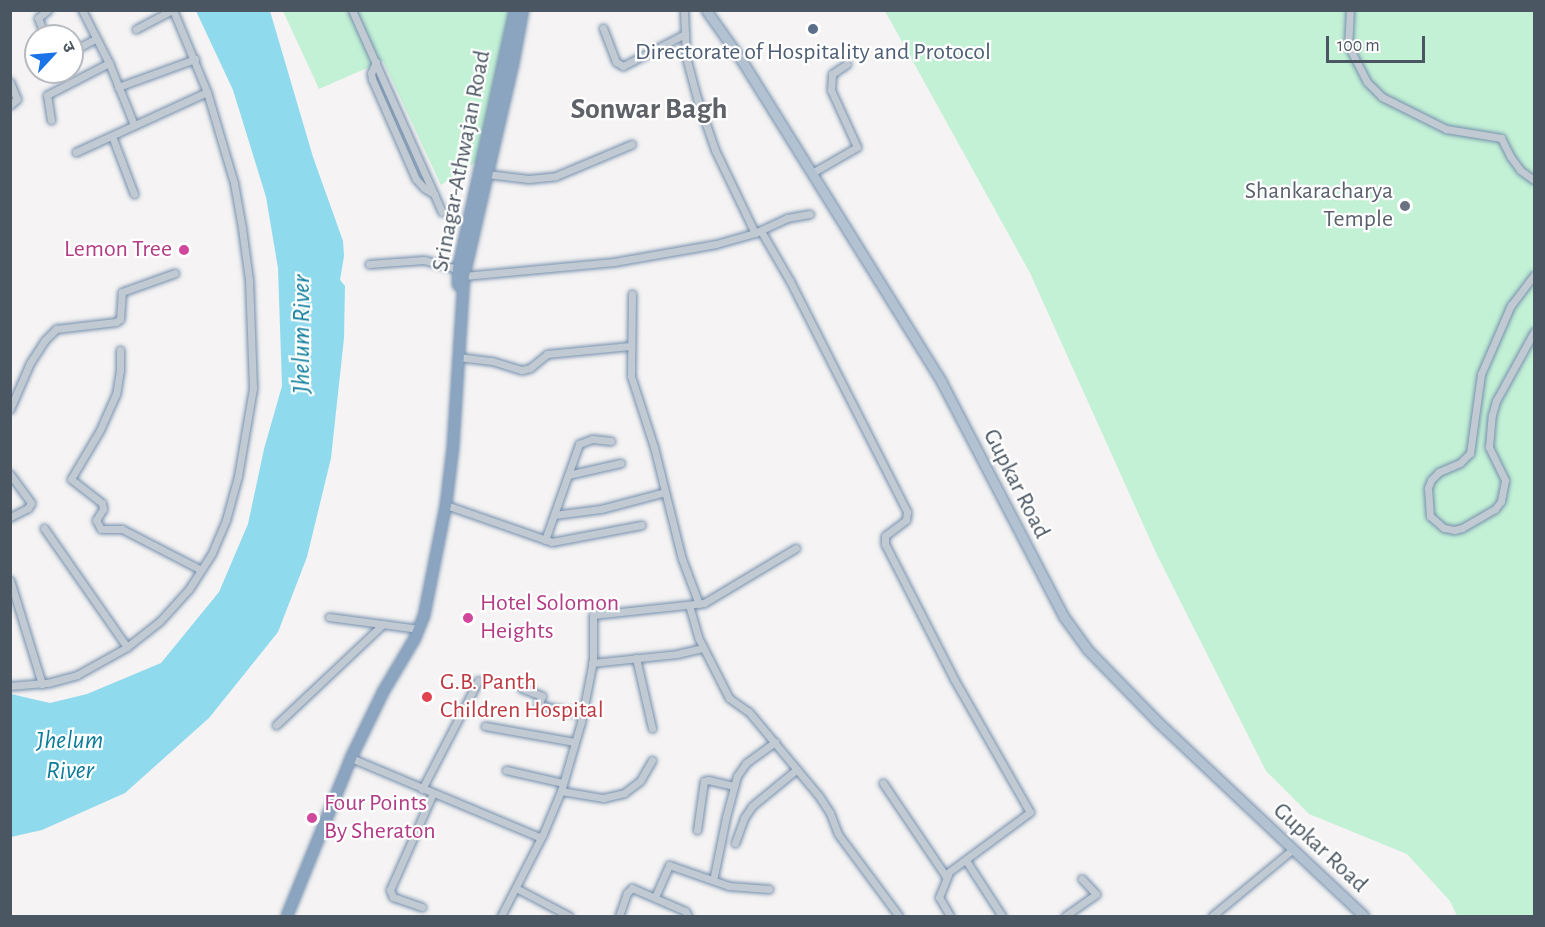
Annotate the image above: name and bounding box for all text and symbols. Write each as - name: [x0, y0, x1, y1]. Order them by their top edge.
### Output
- marker: Directorate of Hospitality and Protocol: [806, 22, 820, 36]
- north arrow: [24, 24, 84, 84]
- scale bar: [1329, 24, 1428, 62]
- text: 100 m: [1337, 37, 1380, 55]
- text: उ: [59, 39, 78, 55]
- place label: Directorate of Hospitality and Protocol: [635, 39, 991, 67]
- street label: Srinagar-Athwajan Road: [426, 48, 498, 274]
- district label: Sonwar Bagh: [570, 91, 728, 127]
- place label: Shankaracharya Temple: [1245, 178, 1393, 234]
- marker: Shankaracharya Temple: [1398, 199, 1412, 213]
- place label: Lemon Tree: [64, 236, 172, 264]
- marker: Lemon Tree: [177, 243, 191, 257]
- water label: Jhelum River: [286, 275, 318, 393]
- street label: Gupkar Road: [976, 424, 1056, 544]
- place label: Hotel Solomon Heights: [480, 590, 619, 646]
- marker: Hotel Solomon Heights: [461, 611, 475, 625]
- place label: G.B. Panth Children Hospital: [440, 669, 604, 725]
- marker: G.B. Panth Children Hospital: [418, 688, 436, 706]
- water label: Jhelum River: [37, 725, 103, 786]
- place label: Four Points By Sheraton: [324, 790, 436, 846]
- street label: Gupkar Road: [1267, 797, 1373, 899]
- marker: Four Points By Sheraton: [305, 811, 319, 825]

